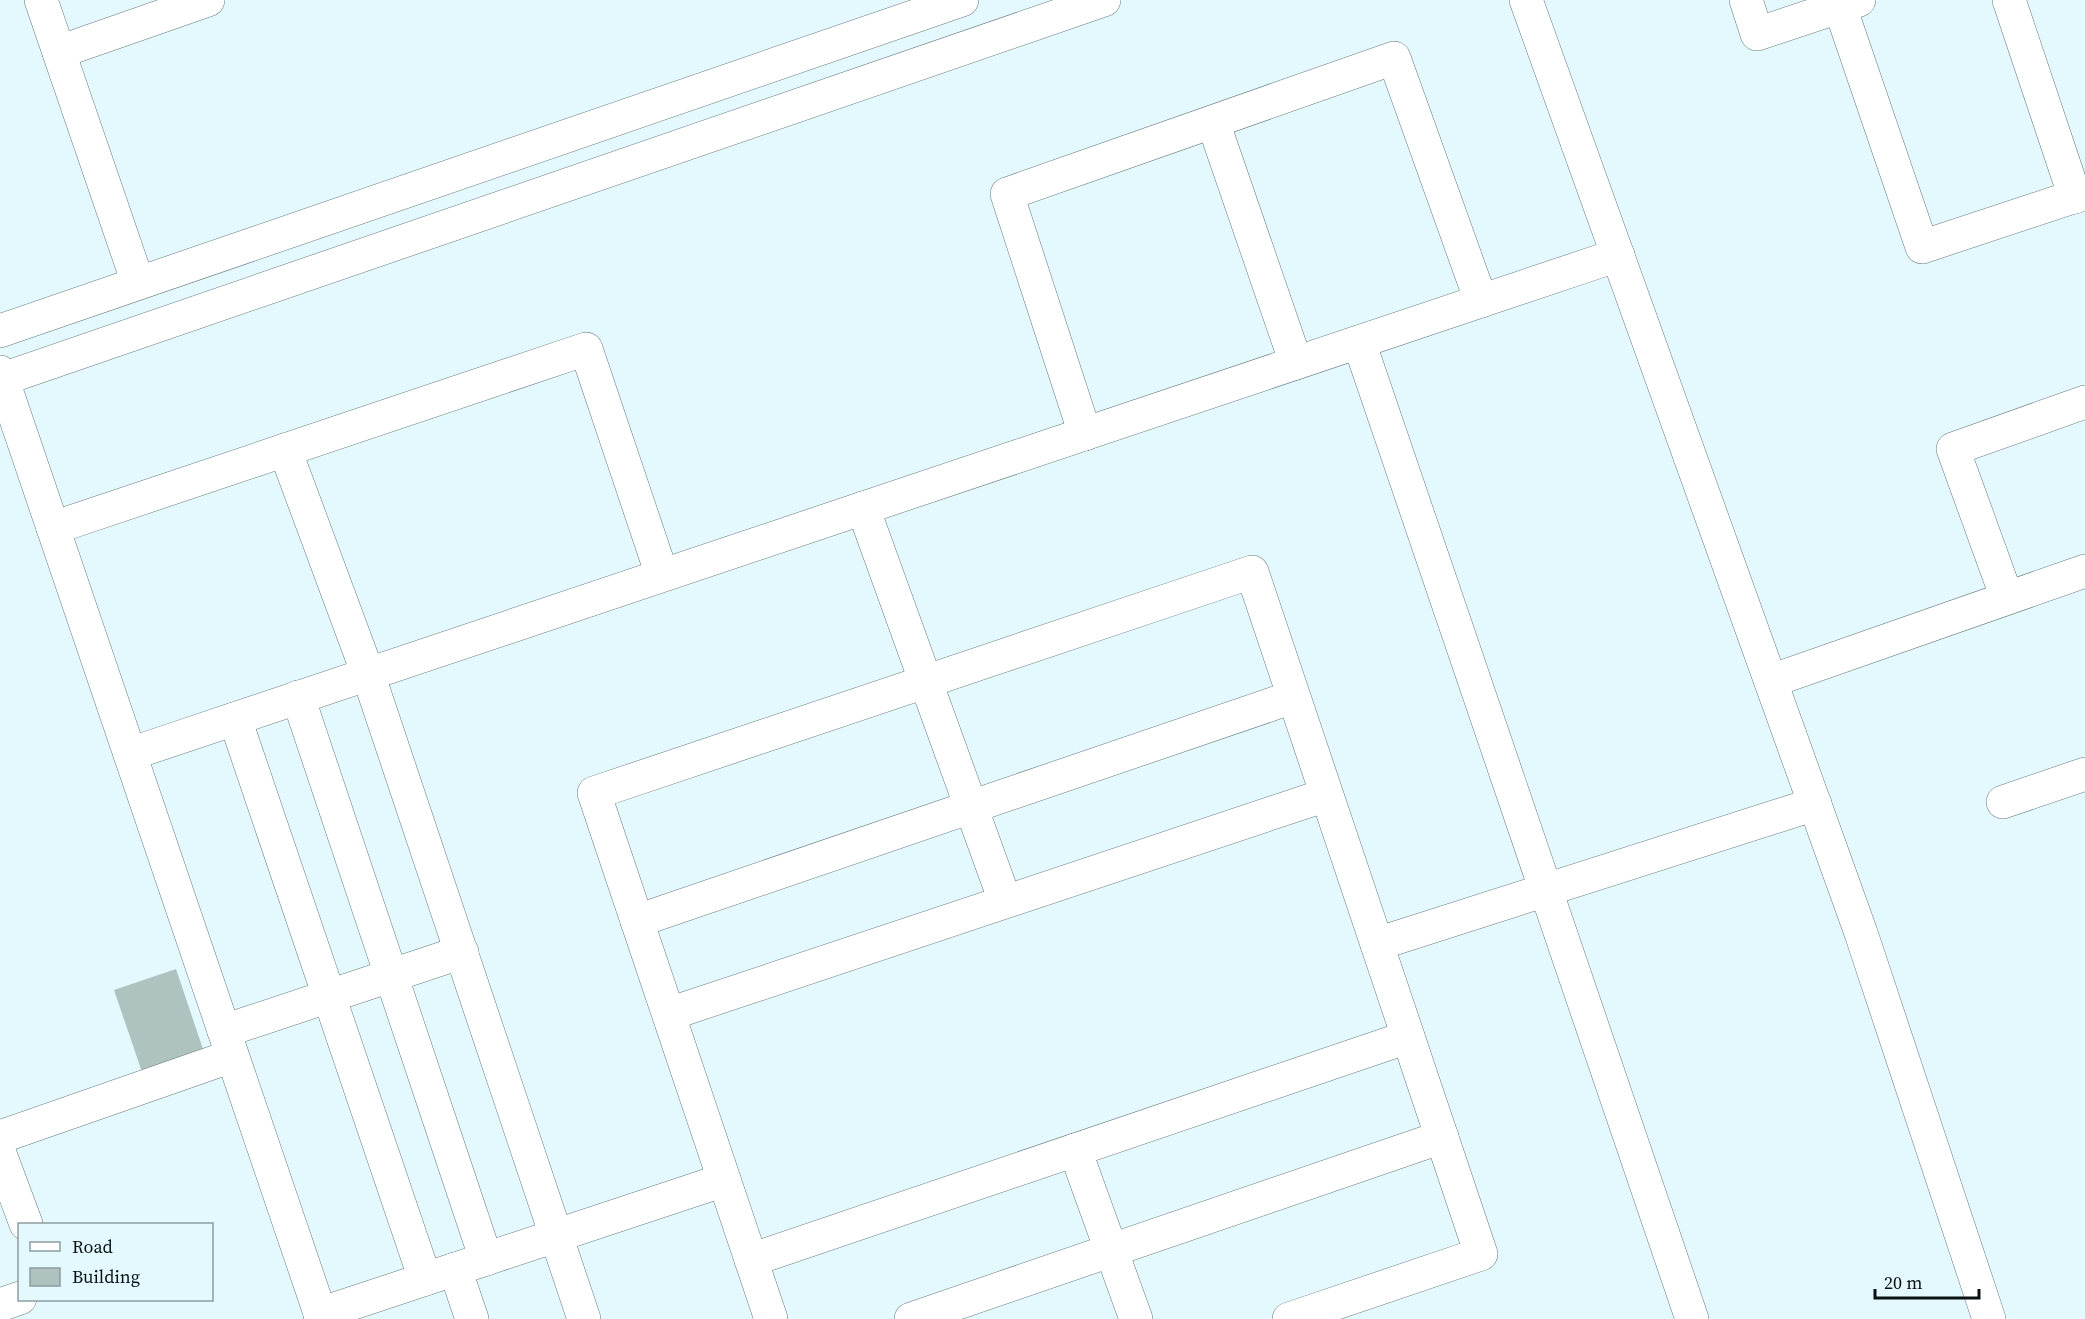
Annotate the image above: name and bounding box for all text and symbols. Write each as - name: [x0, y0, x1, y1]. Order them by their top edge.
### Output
- legend: [18, 1223, 213, 1301]
- text: Road: [72, 1234, 113, 1259]
- scale bar: [1875, 1262, 1978, 1300]
- text: Building: [72, 1264, 140, 1289]
- text: 20 m: [1884, 1270, 1922, 1295]

